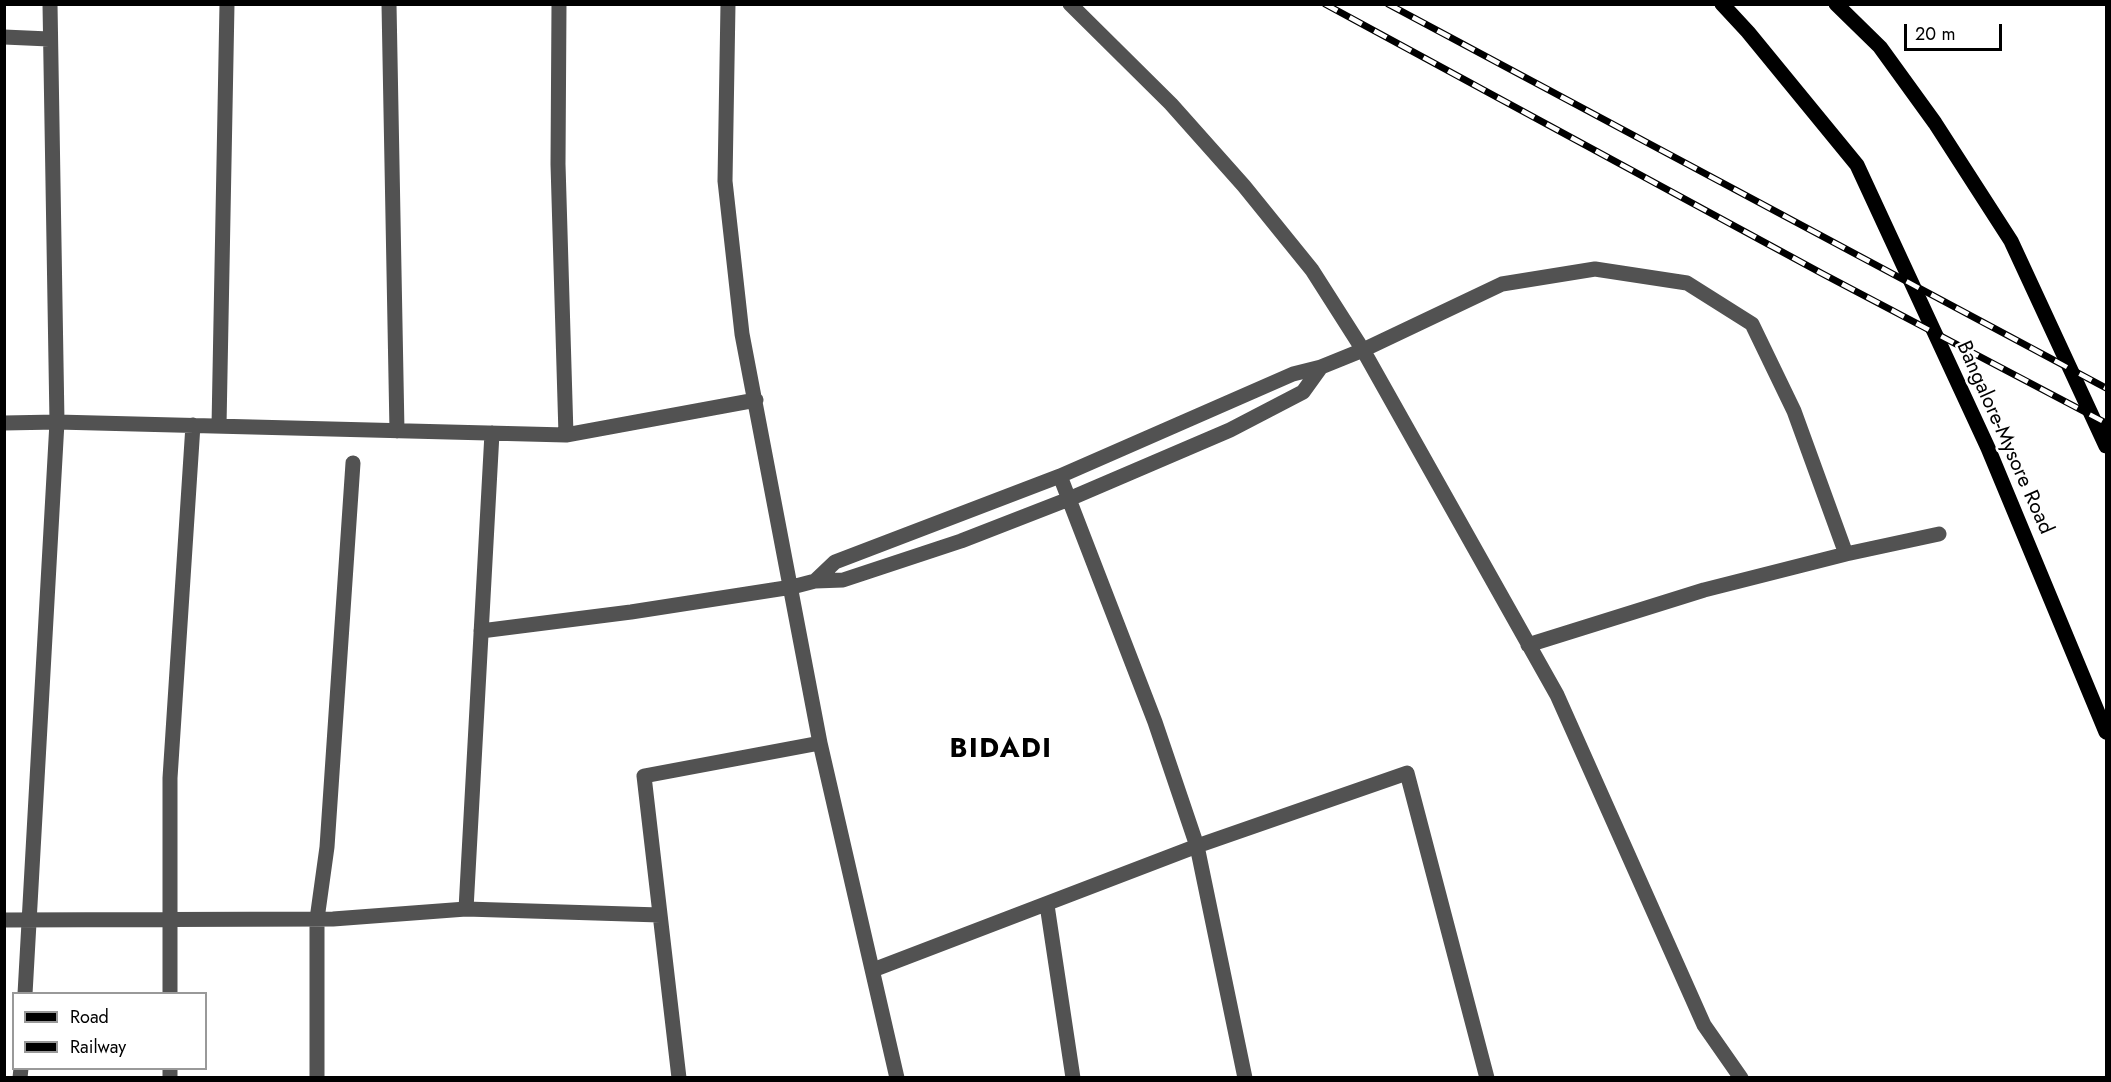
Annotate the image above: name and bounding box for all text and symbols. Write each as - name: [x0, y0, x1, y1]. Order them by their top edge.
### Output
- scale bar: [1907, 12, 2004, 50]
- text: 20 m: [1915, 21, 1955, 47]
- street label: Bangalore-Mysore Road: [1950, 337, 2058, 539]
- district label: BIDADI: [950, 734, 1052, 766]
- legend: [12, 992, 207, 1070]
- text: Road: [70, 1004, 109, 1030]
- text: Railway: [70, 1034, 126, 1060]

